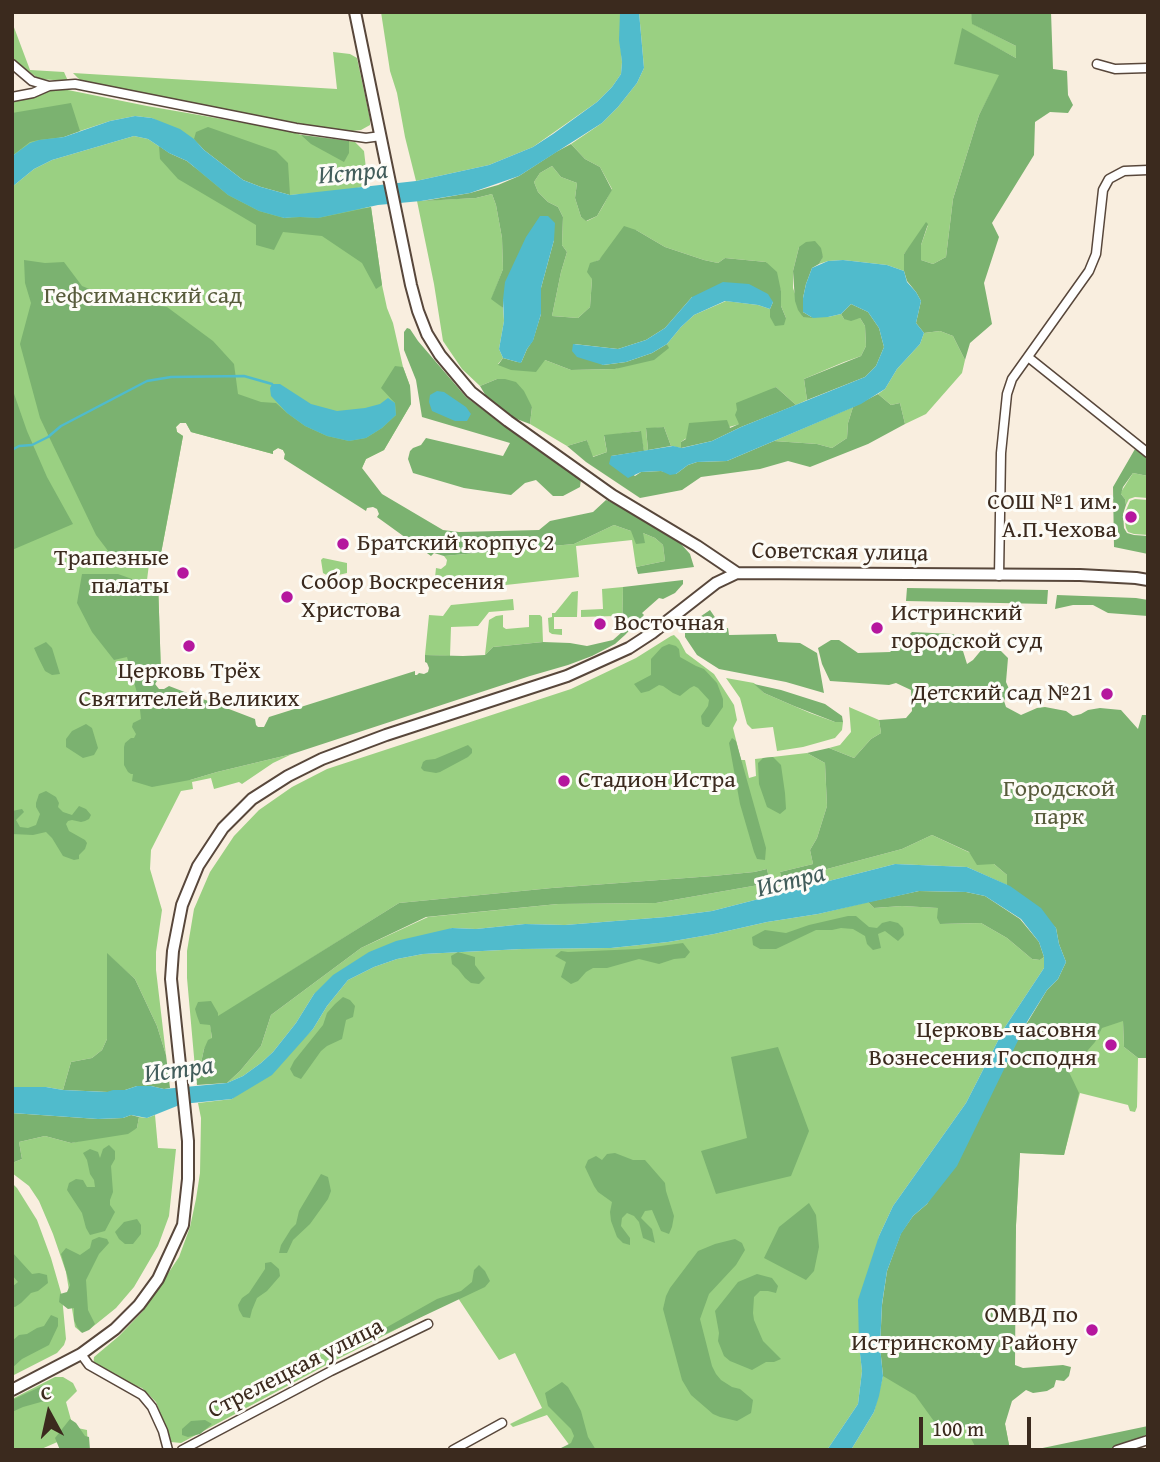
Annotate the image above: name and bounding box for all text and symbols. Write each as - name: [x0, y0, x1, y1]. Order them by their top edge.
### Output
- water label: Истра: [317, 155, 389, 193]
- park label: Гефсиманский сад: [44, 283, 242, 311]
- place label: СОШ №1 им. А.П.Чехова: [987, 489, 1117, 545]
- marker: СОШ №1 им. А.П.Чехова: [1123, 509, 1139, 525]
- place label: Братский корпус 2: [357, 530, 555, 558]
- marker: Братский корпус 2: [335, 536, 351, 552]
- street label: Советская улица: [751, 537, 929, 569]
- place label: Трапезные палаты: [54, 545, 169, 601]
- marker: Трапезные палаты: [175, 565, 191, 581]
- place label: Собор Воскресения Христова: [301, 569, 505, 625]
- marker: Собор Воскресения Христова: [279, 589, 295, 605]
- place label: Истринский городской суд: [891, 600, 1043, 656]
- place label: Восточная: [614, 610, 725, 638]
- marker: Восточная: [592, 616, 608, 632]
- marker: Истринский городской суд: [869, 620, 885, 636]
- marker: Церковь Трёх Святителей Великих: [181, 638, 197, 654]
- place label: Церковь Трёх Святителей Великих: [78, 658, 300, 714]
- place label: Детский сад №21: [912, 680, 1093, 708]
- marker: Детский сад №21: [1099, 686, 1115, 702]
- place label: Стадион Истра: [578, 767, 736, 795]
- marker: Стадион Истра: [556, 773, 572, 789]
- park label: Городской парк: [1003, 776, 1115, 832]
- water label: Истра: [753, 858, 829, 906]
- place label: Церковь-часовня Вознесения Господня: [869, 1017, 1097, 1073]
- marker: Церковь-часовня Вознесения Господня: [1103, 1037, 1119, 1053]
- water label: Истра: [142, 1051, 216, 1091]
- place label: ОМВД по Истринскому Району: [851, 1302, 1078, 1358]
- street label: Стрелецкая улица: [203, 1312, 389, 1426]
- marker: ОМВД по Истринскому Району: [1084, 1322, 1100, 1338]
- north arrow: [14, 1378, 84, 1448]
- text: С: [39, 1378, 53, 1407]
- scale bar: [922, 1402, 1034, 1446]
- text: 100 m: [932, 1413, 984, 1444]

